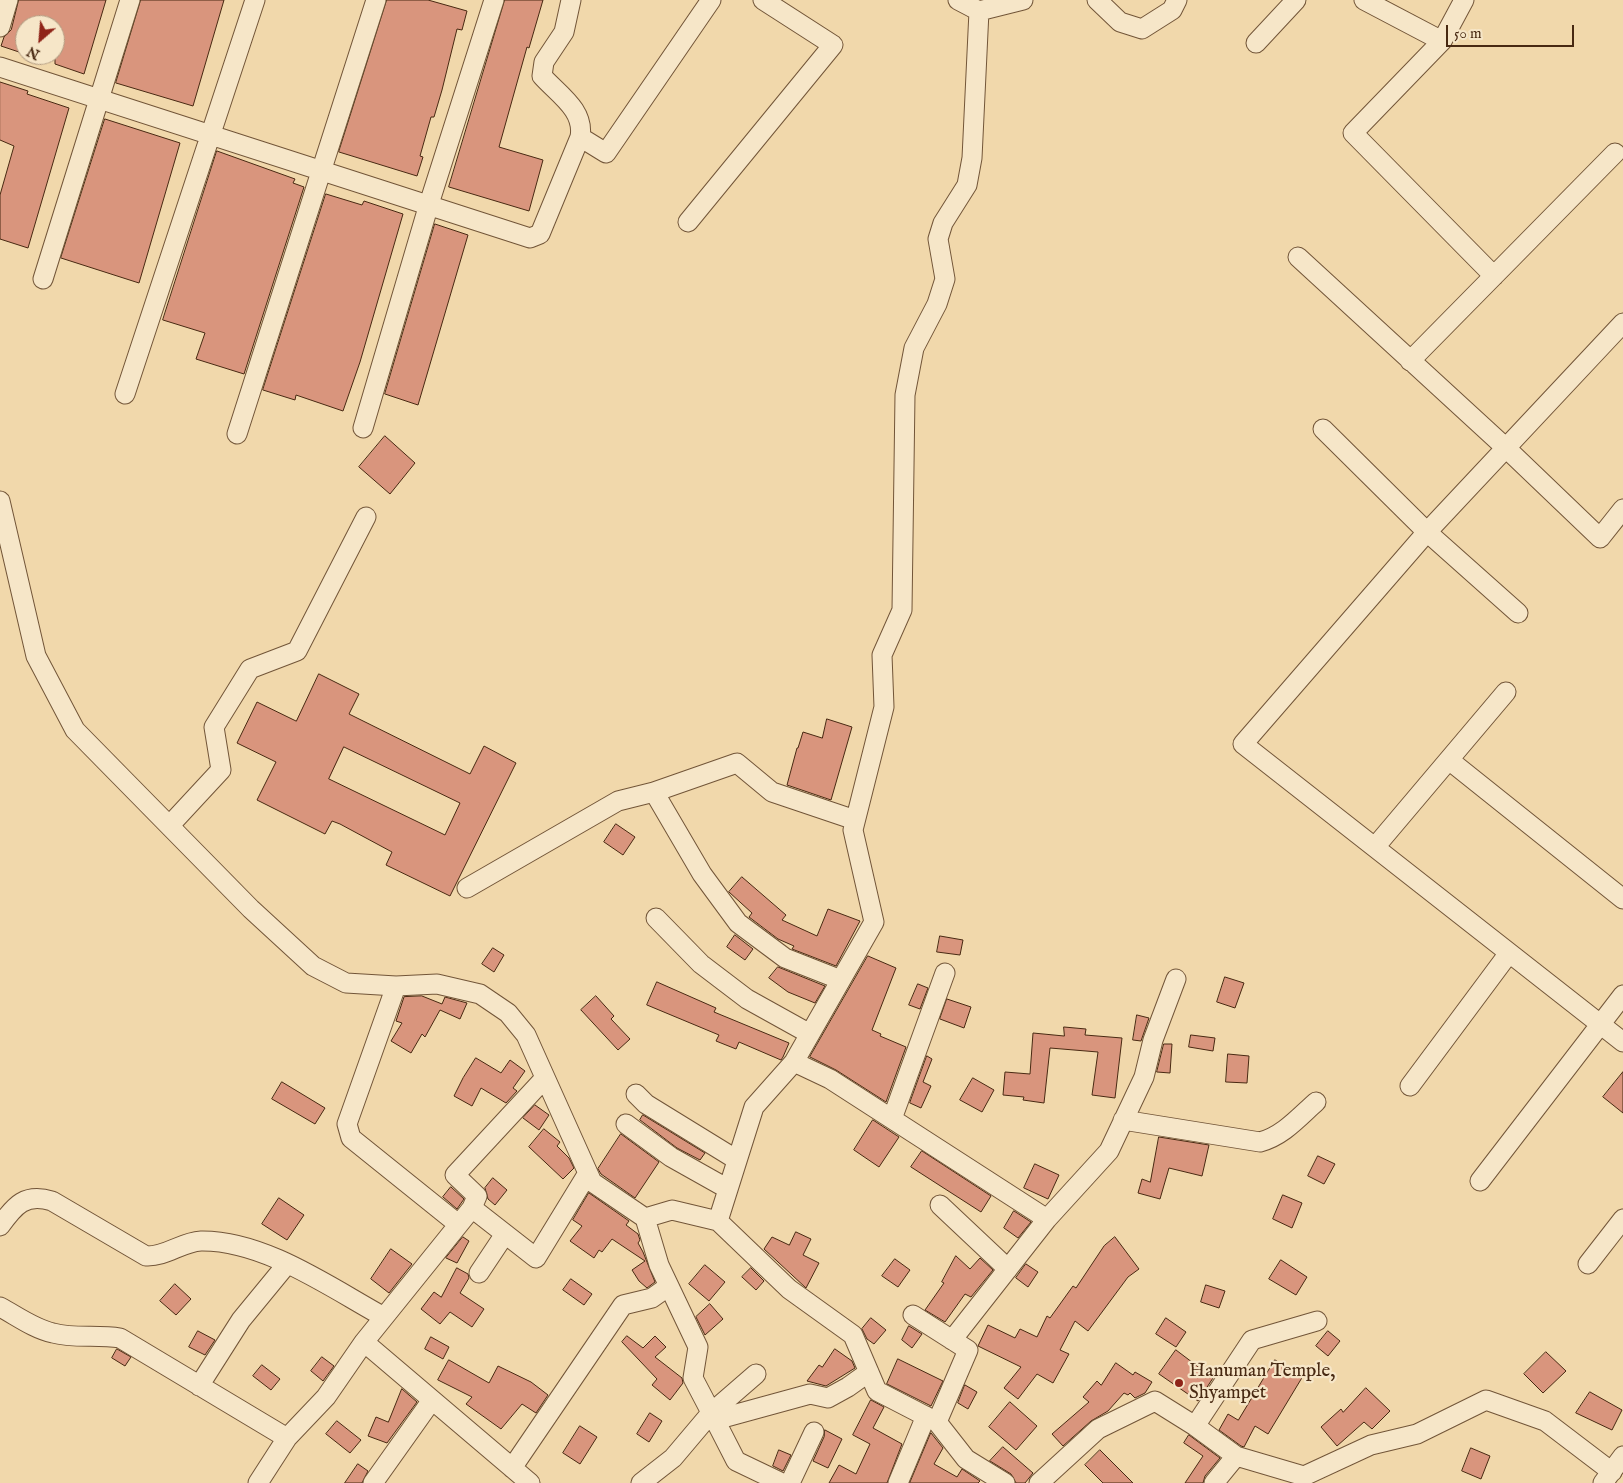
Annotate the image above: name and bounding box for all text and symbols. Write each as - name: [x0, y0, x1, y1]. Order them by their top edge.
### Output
- north arrow: [15, 15, 65, 65]
- scale bar: [1448, 15, 1576, 47]
- text: 50 m: [1454, 24, 1482, 43]
- text: N: [24, 42, 43, 63]
- place label: Hanuman Temple, Shyampet: [1189, 1361, 1335, 1405]
- marker: Hanuman Temple, Shyampet: [1173, 1377, 1185, 1389]

